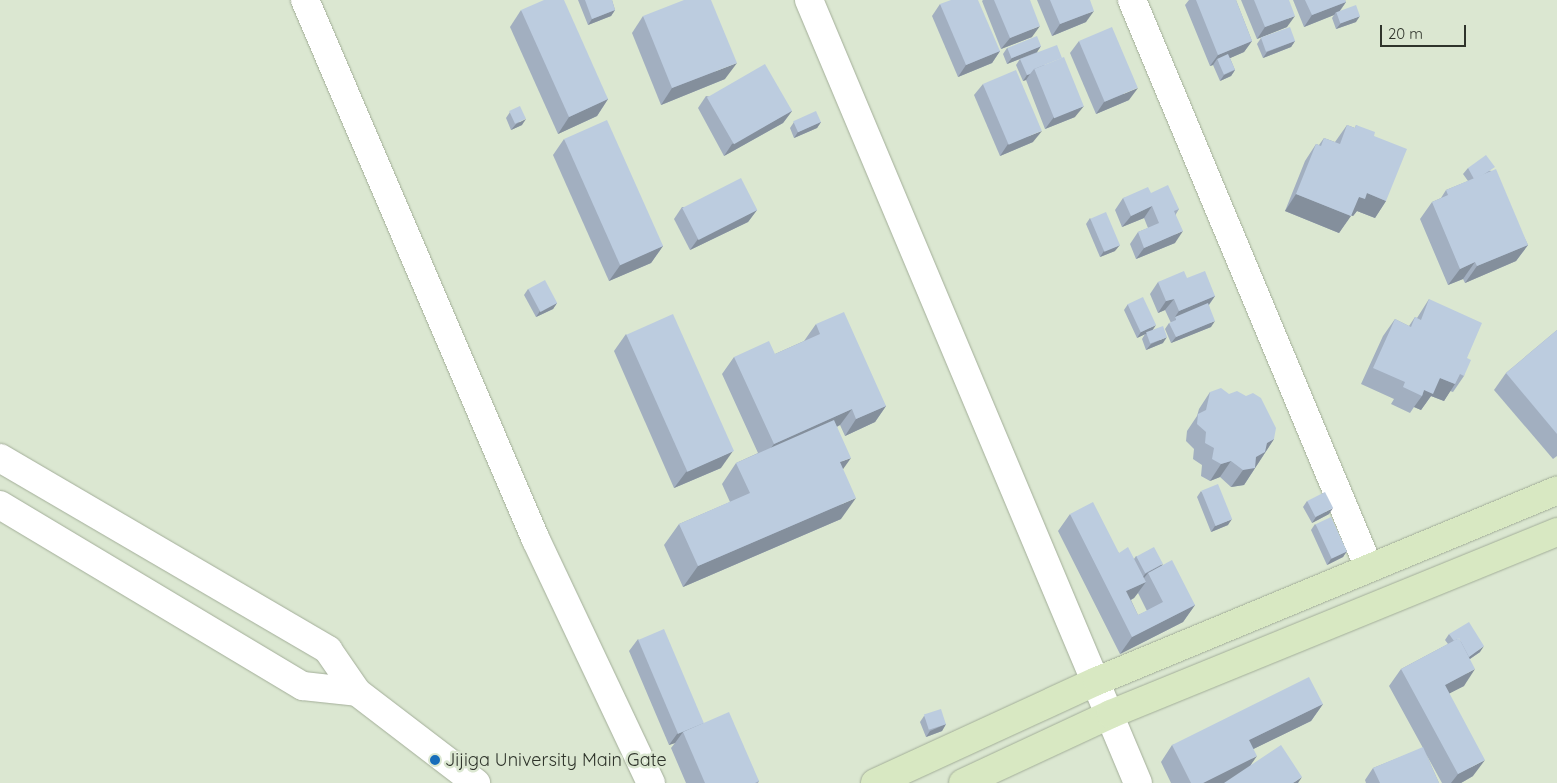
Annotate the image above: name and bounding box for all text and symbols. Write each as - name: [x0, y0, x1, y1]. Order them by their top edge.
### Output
- scale bar: [1382, 15, 1468, 47]
- text: 20 m: [1388, 24, 1423, 43]
- place label: Jijiga University Main Gate: [445, 749, 667, 771]
- marker: Jijiga University Main Gate: [429, 754, 441, 766]

